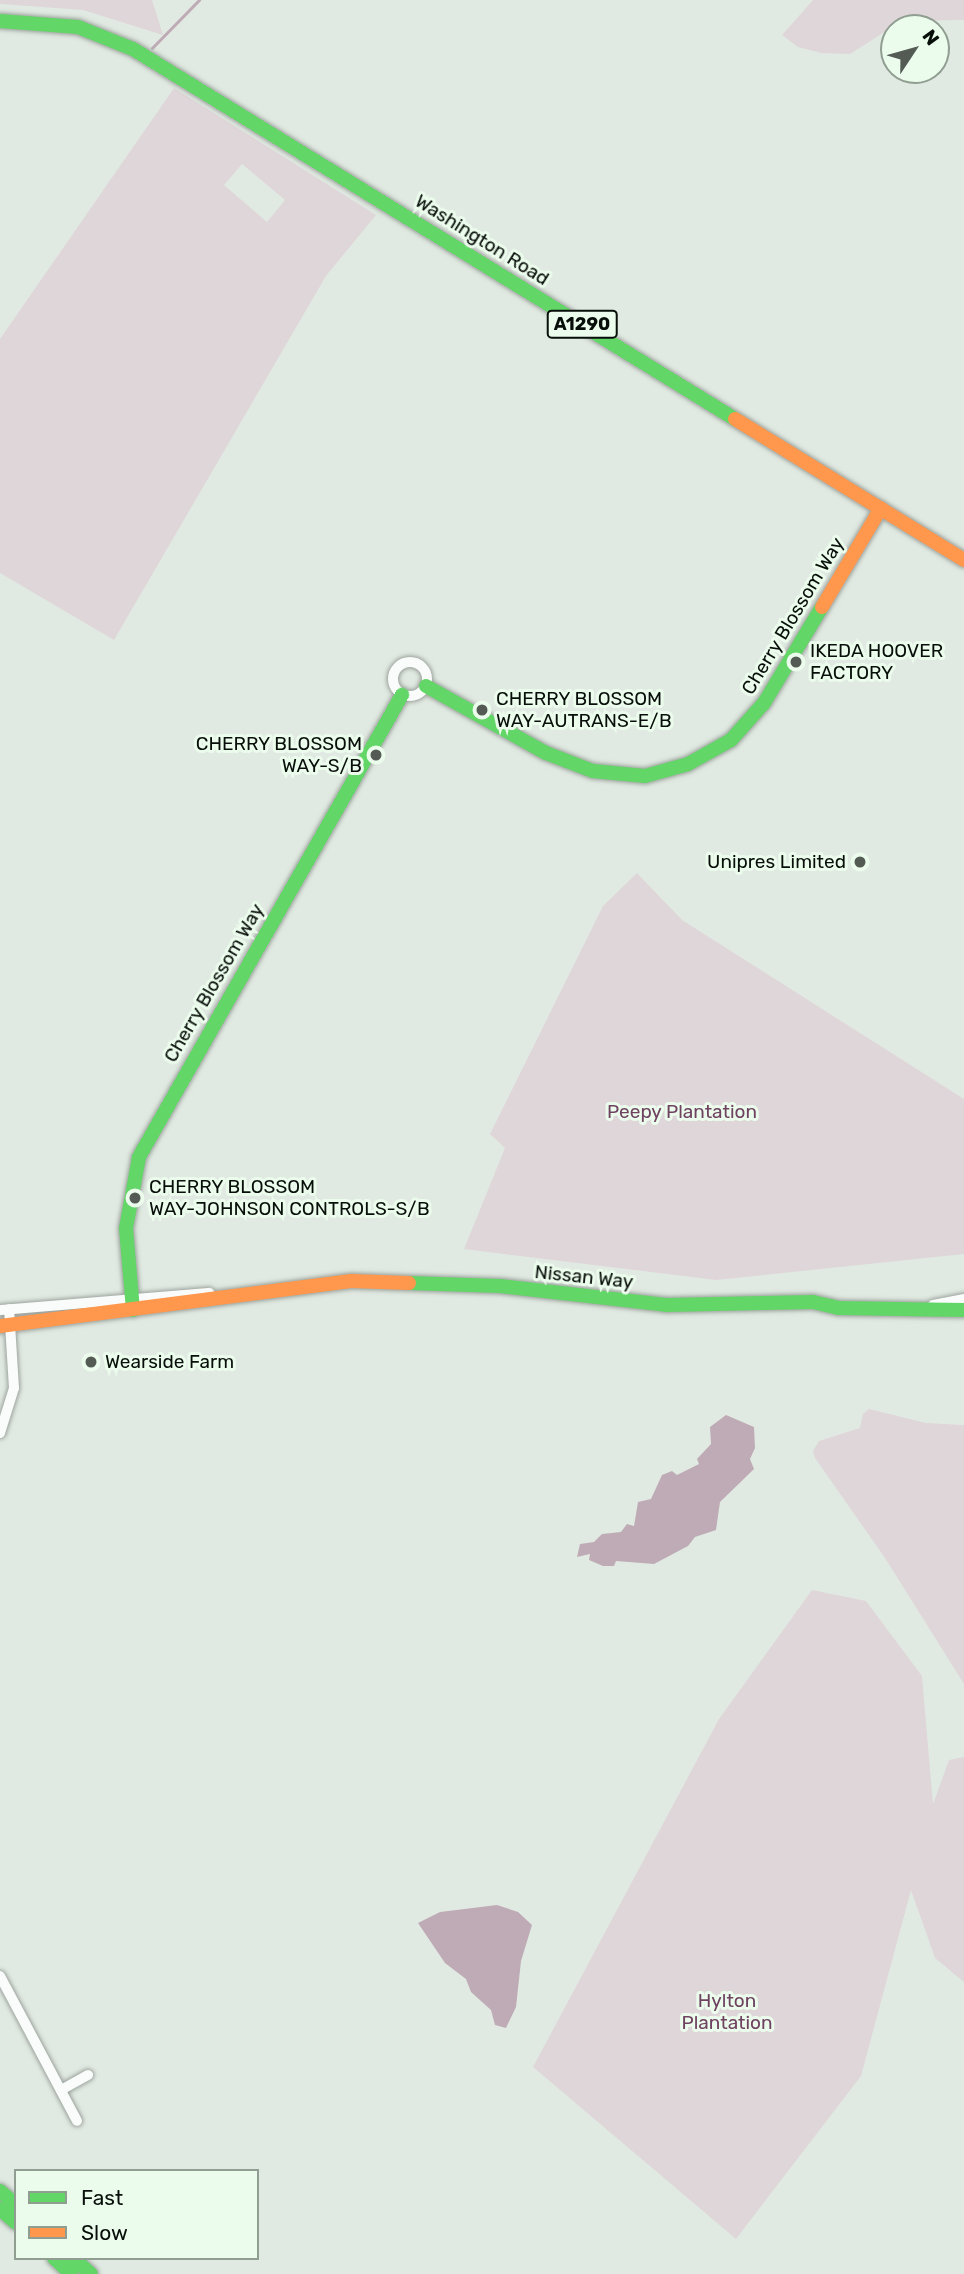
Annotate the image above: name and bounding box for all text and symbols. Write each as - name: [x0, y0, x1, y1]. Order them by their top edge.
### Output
- north arrow: [880, 14, 950, 84]
- text: N: [917, 25, 944, 50]
- street label: Washington Road: [411, 190, 553, 290]
- road number: A1290: [545, 310, 619, 338]
- street label: Cherry Blossom Way: [737, 533, 849, 699]
- place label: IKEDA HOOVER FACTORY: [810, 640, 944, 684]
- marker: IKEDA HOOVER FACTORY: [788, 654, 804, 670]
- place label: CHERRY BLOSSOM WAY-AUTRANS-E/B: [496, 688, 672, 732]
- marker: CHERRY BLOSSOM WAY-AUTRANS-E/B: [474, 702, 490, 718]
- place label: CHERRY BLOSSOM WAY-S/B: [195, 733, 362, 777]
- marker: CHERRY BLOSSOM WAY-S/B: [368, 747, 384, 763]
- place label: Unipres Limited: [707, 851, 846, 873]
- marker: Unipres Limited: [852, 854, 868, 870]
- street label: Cherry Blossom Way: [159, 899, 269, 1067]
- park label: Peepy Plantation: [607, 1101, 757, 1123]
- place label: CHERRY BLOSSOM WAY-JOHNSON CONTROLS-S/B: [149, 1176, 430, 1220]
- marker: CHERRY BLOSSOM WAY-JOHNSON CONTROLS-S/B: [127, 1190, 143, 1206]
- street label: Nissan Way: [533, 1260, 635, 1294]
- place label: Wearside Farm: [105, 1351, 234, 1373]
- marker: Wearside Farm: [83, 1354, 99, 1370]
- park label: Hylton Plantation: [682, 1990, 772, 2034]
- legend: [14, 2169, 259, 2260]
- text: Fast: [81, 2185, 123, 2210]
- text: Slow: [81, 2220, 128, 2245]

